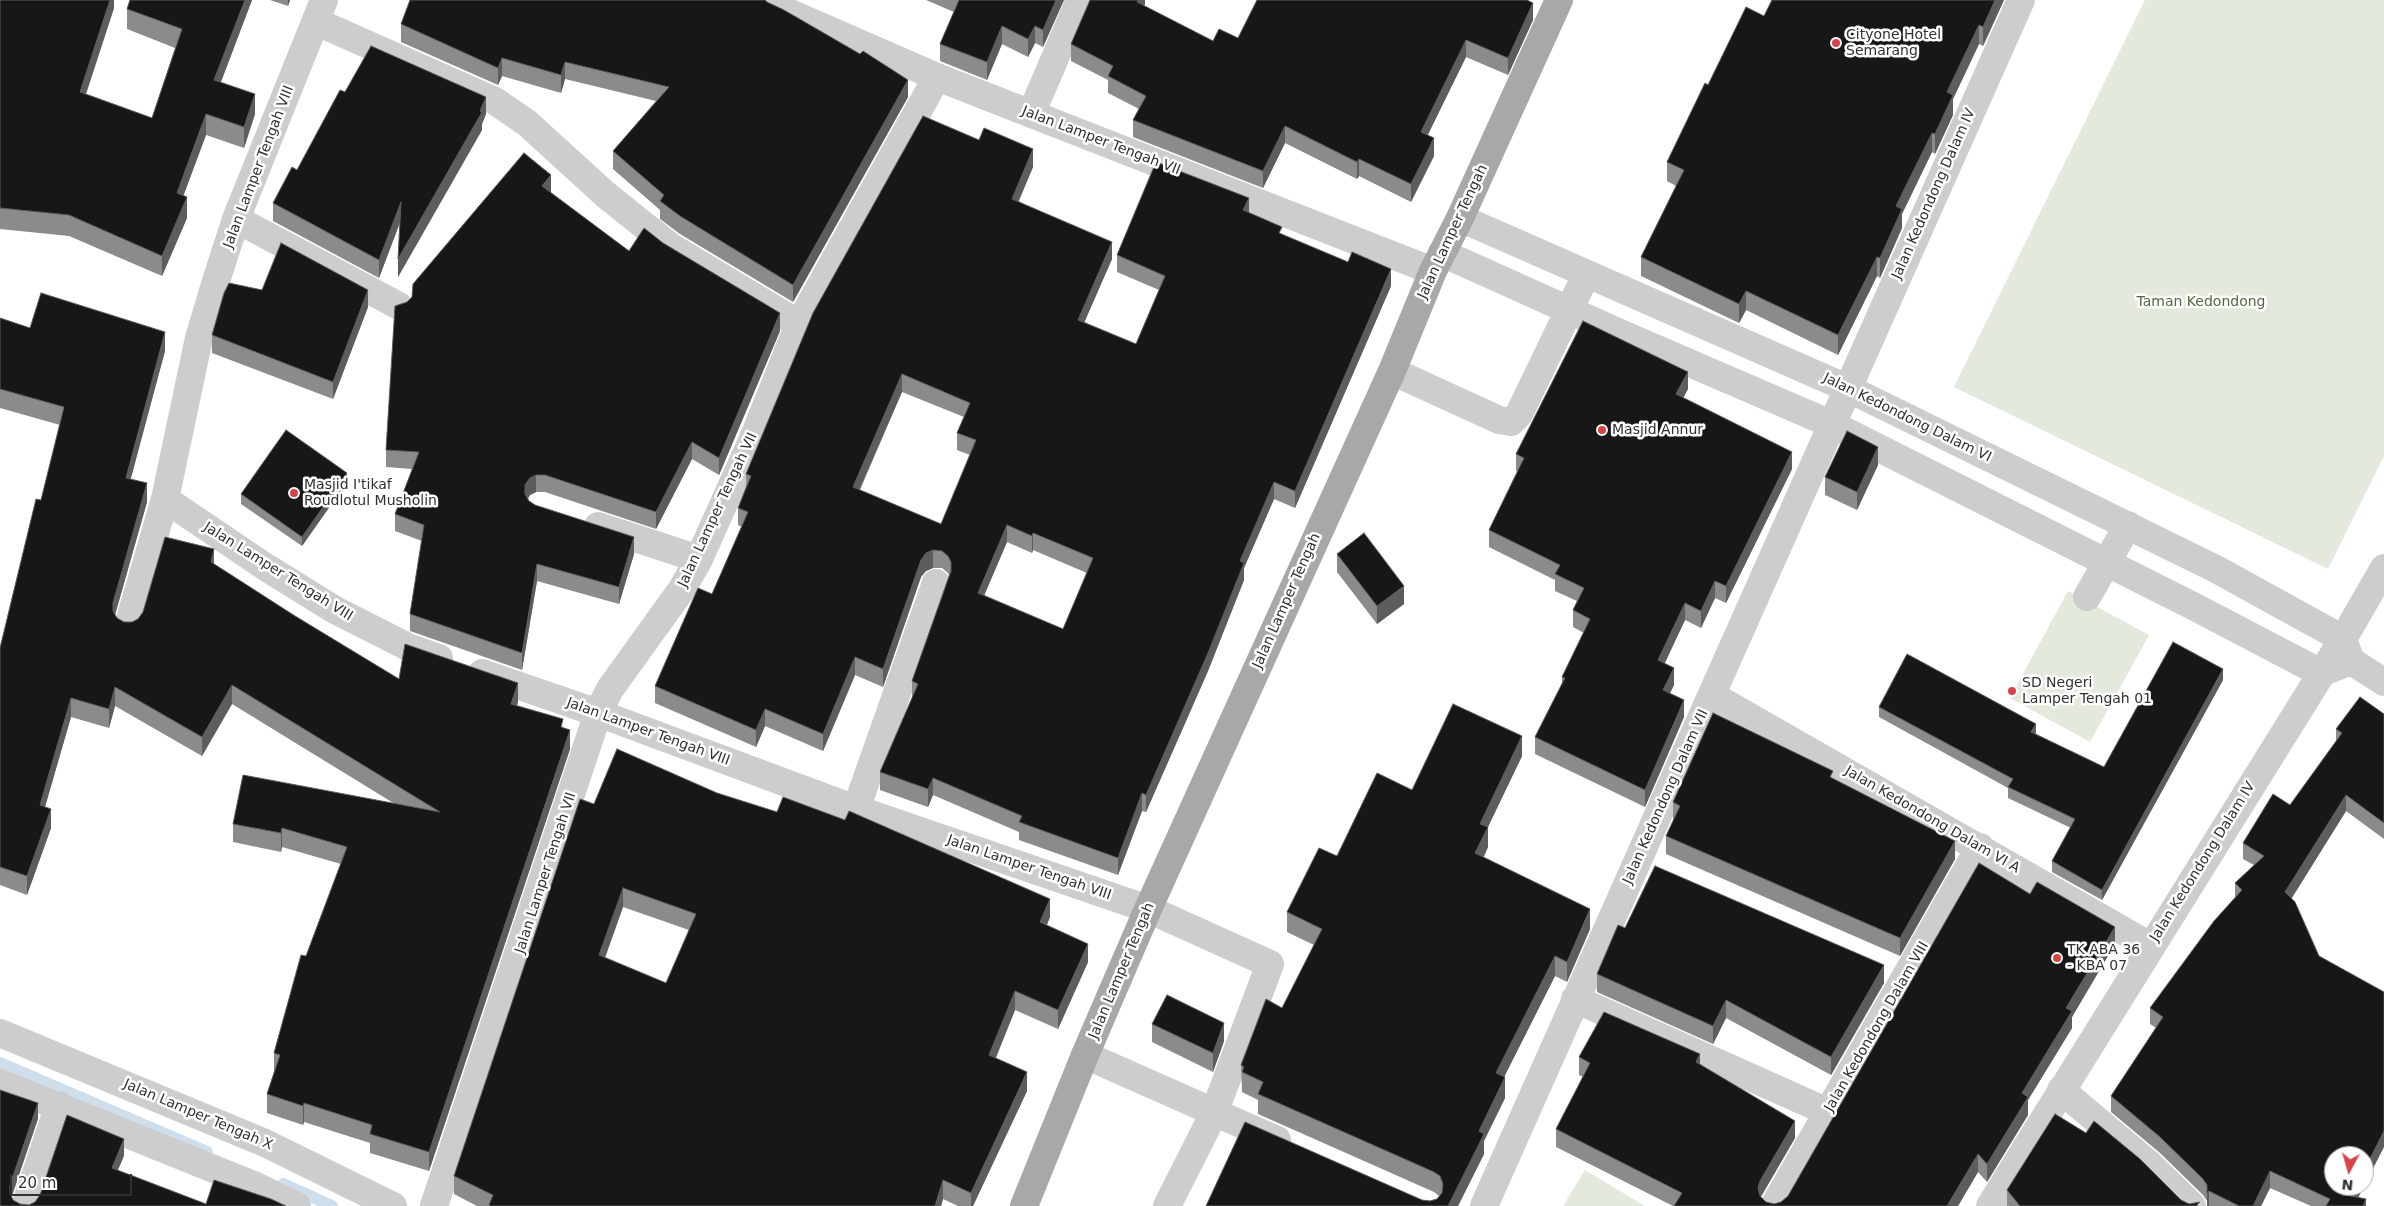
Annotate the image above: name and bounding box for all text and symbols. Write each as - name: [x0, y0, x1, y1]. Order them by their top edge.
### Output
- place label: Cityone Hotel Semarang: [1846, 27, 1941, 59]
- marker: Cityone Hotel Semarang: [1830, 37, 1842, 49]
- street label: Jalan Lamper Tengah VIII: [220, 83, 298, 251]
- street label: Jalan Lamper Tengah VII: [1019, 103, 1183, 179]
- street label: Jalan Kedondong Dalam IV: [1889, 106, 1979, 282]
- street label: Jalan Lamper Tengah: [1414, 162, 1492, 302]
- park label: Taman Kedondong: [2137, 294, 2265, 310]
- street label: Jalan Kedondong Dalam VI: [1820, 370, 1994, 466]
- place label: Masjid Annur: [1612, 422, 1703, 438]
- marker: Masjid Annur: [1596, 424, 1608, 436]
- street label: Jalan Lamper Tengah VII: [675, 430, 761, 590]
- place label: Masjid I'tikaf Roudlotul Musholin: [304, 477, 437, 510]
- marker: Masjid I'tikaf Roudlotul Musholin: [288, 487, 300, 499]
- street label: Jalan Lamper Tengah VIII: [200, 519, 356, 625]
- street label: Jalan Lamper Tengah: [1250, 531, 1324, 671]
- place label: SD Negeri Lamper Tengah 01: [2022, 675, 2152, 708]
- marker: SD Negeri Lamper Tengah 01: [2006, 685, 2018, 697]
- street label: Jalan Lamper Tengah VIII: [564, 695, 732, 769]
- street label: Jalan Kedondong Dalam VII: [1620, 707, 1712, 887]
- street label: Jalan Kedondong Dalam VI A: [1842, 763, 2022, 877]
- street label: Jalan Kedondong Dalam IV: [2147, 779, 2259, 945]
- street label: Jalan Lamper Tengah VII: [512, 790, 580, 956]
- street label: Jalan Lamper Tengah VIII: [945, 832, 1113, 904]
- street label: Jalan Lamper Tengah: [1086, 900, 1158, 1042]
- street label: Jalan Kedondong Dalam VIII: [1821, 939, 1933, 1115]
- place label: TK ABA 36 - KBA 07: [2067, 942, 2140, 974]
- marker: TK ABA 36 - KBA 07: [2051, 952, 2063, 964]
- street label: Jalan Lamper Tengah X: [121, 1076, 275, 1154]
- north arrow: [2324, 1146, 2374, 1196]
- scale bar: [12, 1164, 135, 1196]
- text: 20 m: [18, 1174, 56, 1192]
- text: N: [2341, 1176, 2354, 1193]

